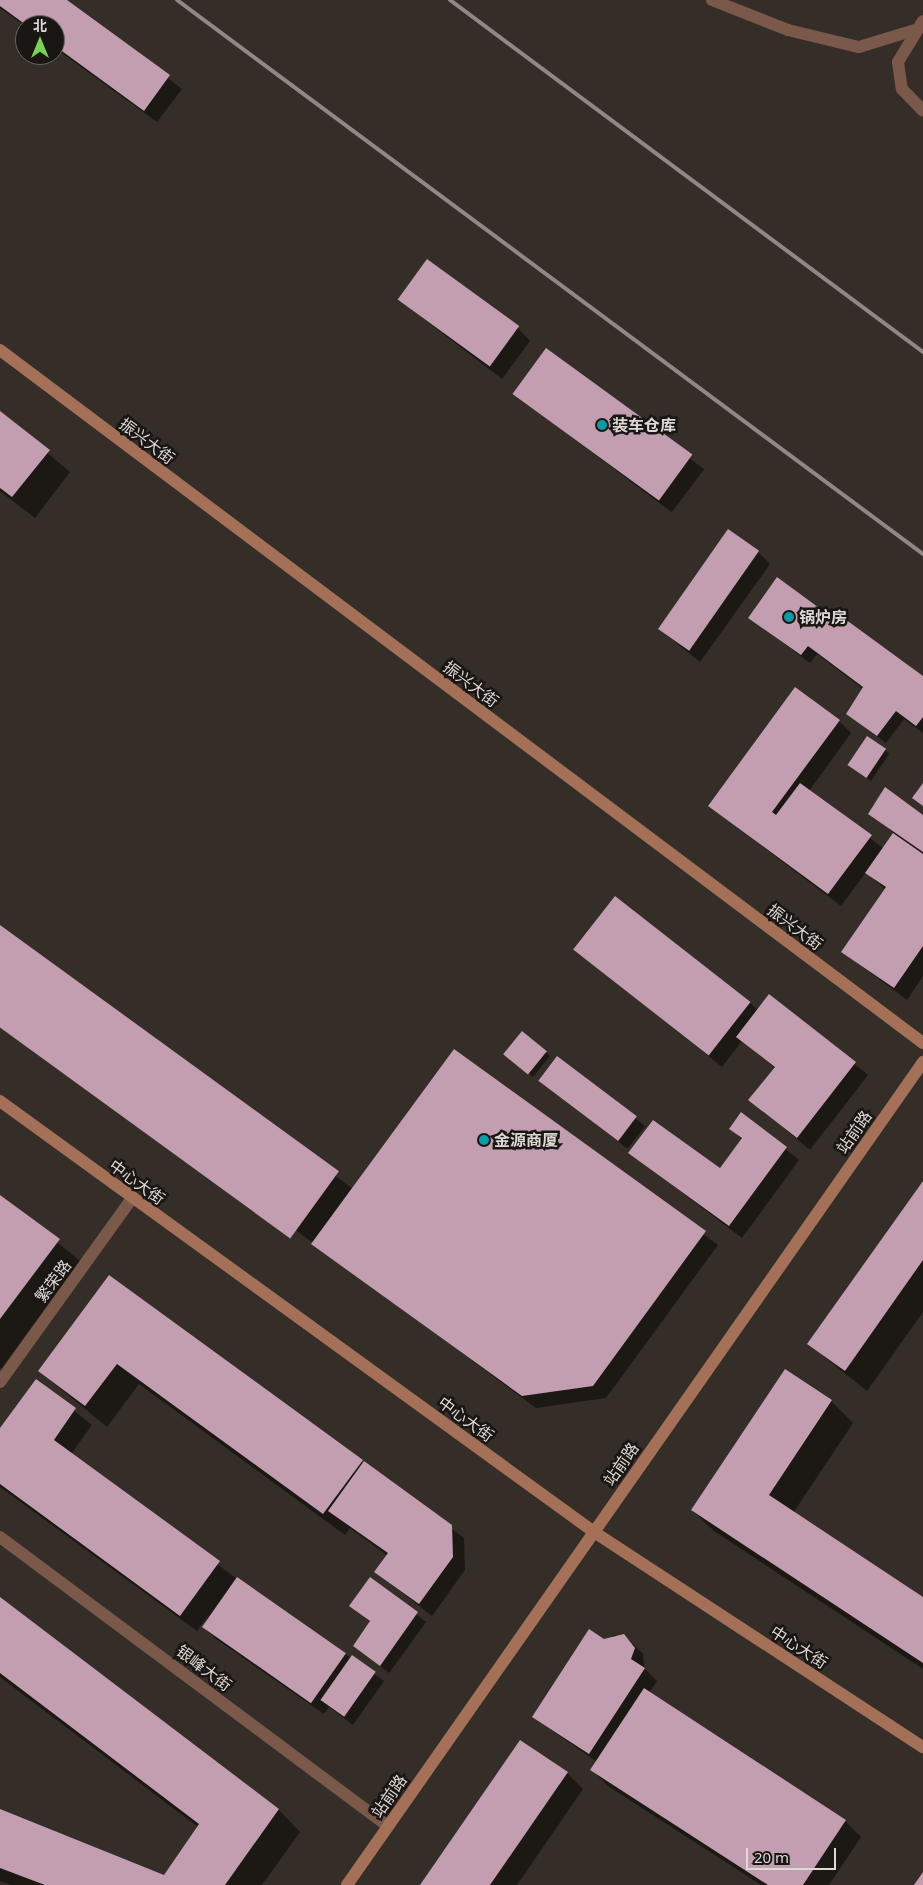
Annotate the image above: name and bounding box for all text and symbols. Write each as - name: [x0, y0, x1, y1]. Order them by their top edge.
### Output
- north arrow: [15, 15, 65, 65]
- text: 北: [33, 16, 47, 35]
- street label: 振兴大街: [116, 414, 178, 468]
- place label: 装车仓库: [612, 415, 676, 435]
- marker: 装车仓库: [596, 419, 608, 431]
- place label: 锅炉房: [799, 607, 847, 627]
- marker: 锅炉房: [783, 611, 795, 623]
- street label: 振兴大街: [440, 657, 502, 711]
- street label: 振兴大街: [764, 900, 826, 954]
- street label: 站前路: [832, 1107, 876, 1157]
- place label: 金源商厦: [494, 1130, 558, 1150]
- marker: 金源商厦: [478, 1134, 490, 1146]
- street label: 中心大街: [105, 1155, 169, 1209]
- street label: 繁荣路: [31, 1256, 75, 1306]
- street label: 中心大街: [434, 1392, 498, 1446]
- street label: 站前路: [599, 1439, 643, 1489]
- street label: 中心大街: [767, 1622, 831, 1672]
- street label: 银峰大街: [173, 1641, 235, 1695]
- street label: 站前路: [367, 1771, 411, 1821]
- scale bar: [748, 1838, 838, 1870]
- text: 20 m: [754, 1847, 789, 1867]

